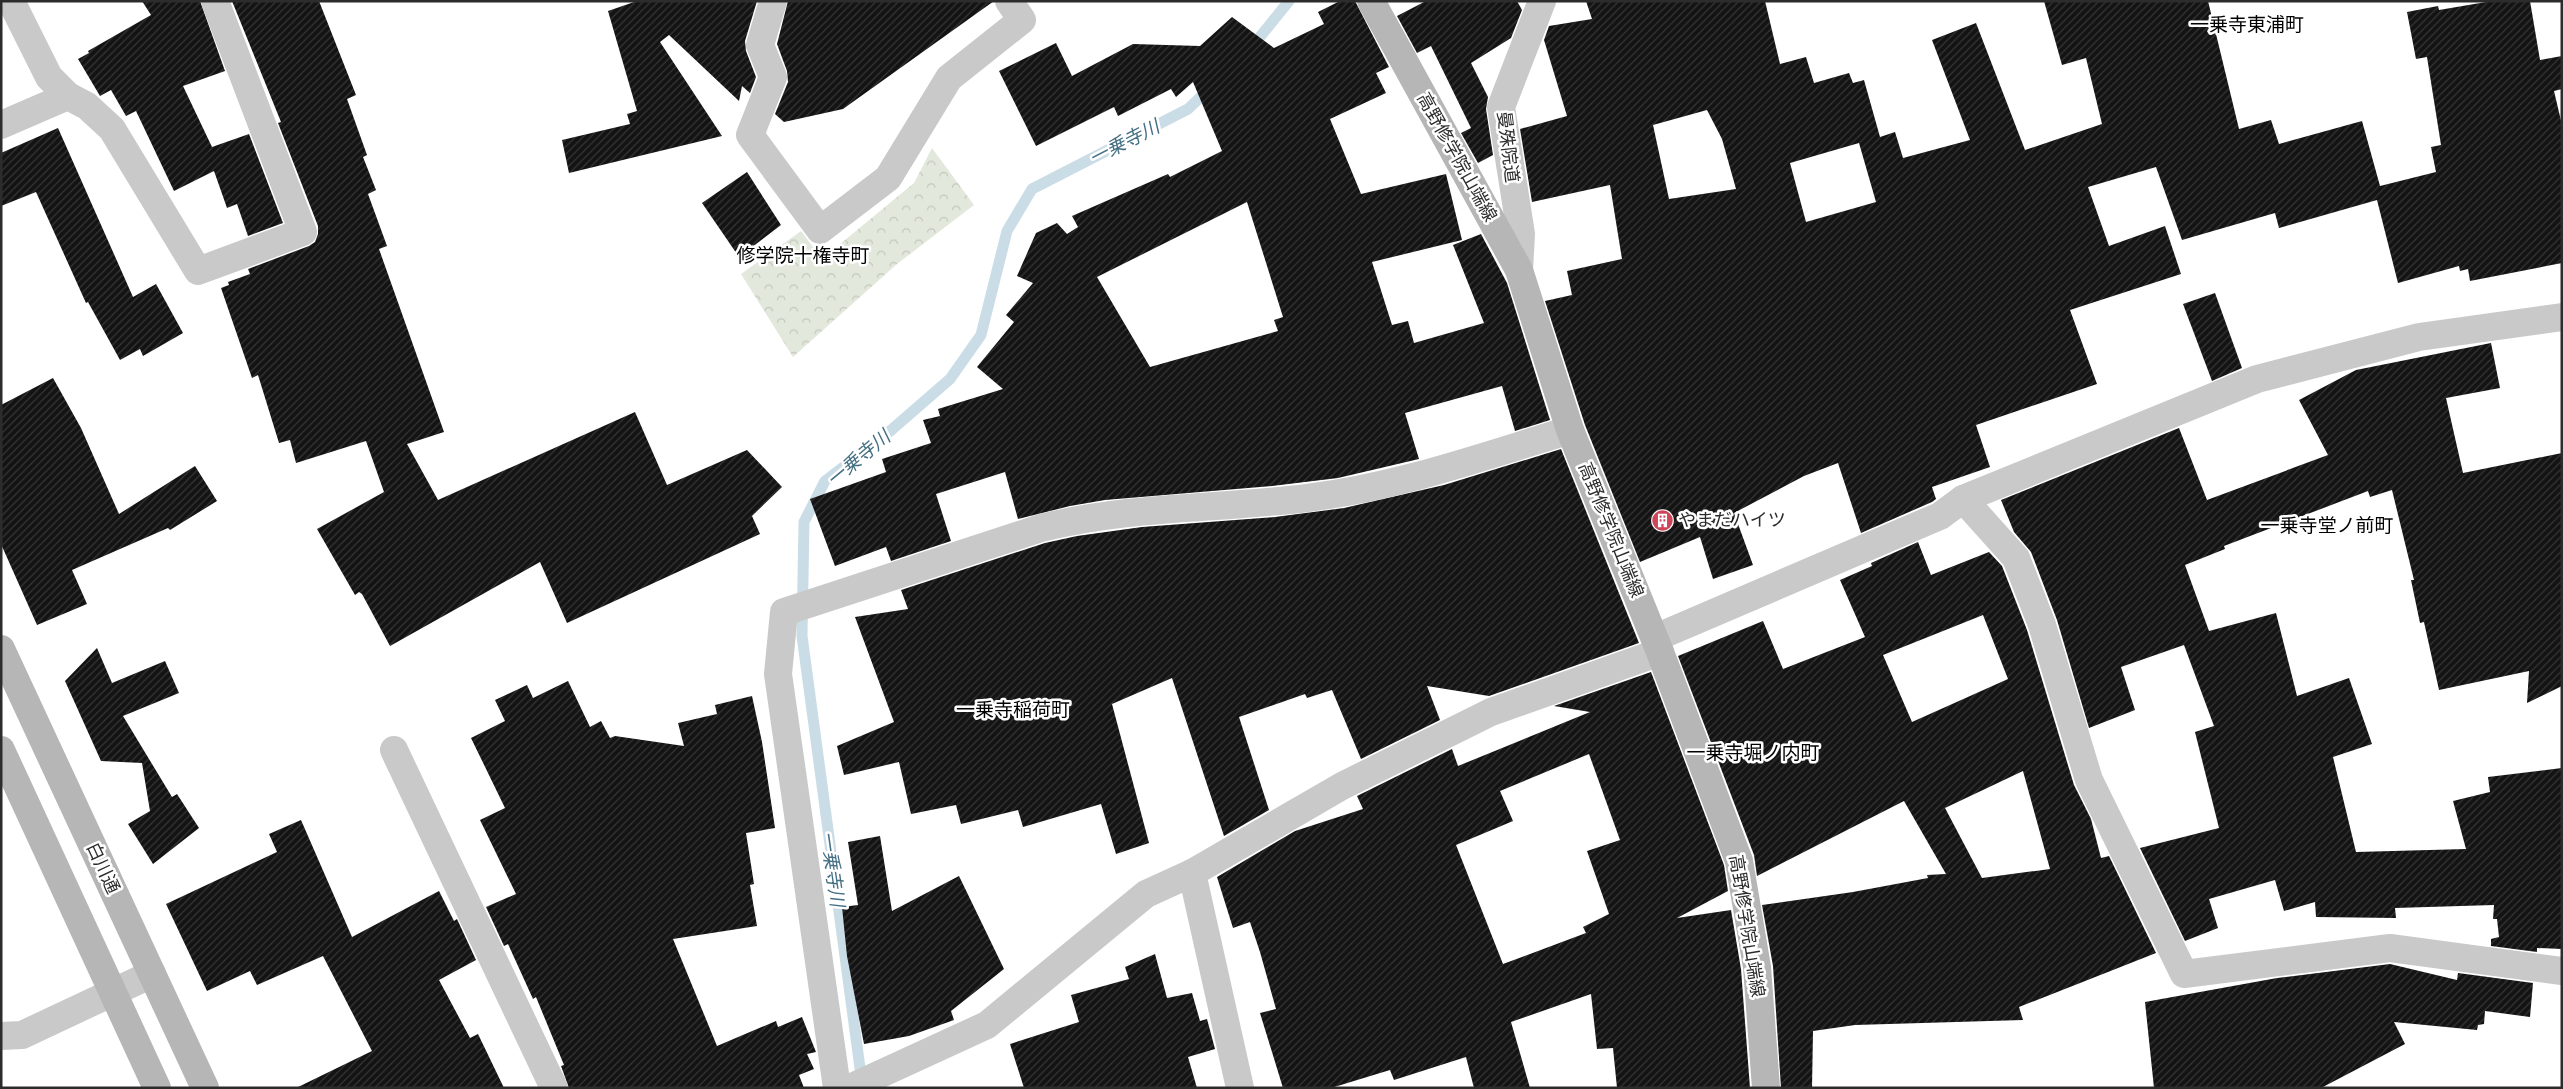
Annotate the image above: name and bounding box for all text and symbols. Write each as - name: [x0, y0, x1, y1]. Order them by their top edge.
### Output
- district label: 一乗寺東浦町: [2190, 13, 2304, 35]
- street label: 高野修学院山端線: [1413, 89, 1502, 225]
- street label: 曼殊院道: [1494, 110, 1523, 184]
- water label: 一乗寺川: [1085, 114, 1165, 169]
- district label: 修学院十権寺町: [736, 244, 870, 266]
- water label: 一乗寺川: [822, 424, 896, 491]
- street label: 高野修学院山端線: [1575, 459, 1648, 601]
- building icon: やまだハイツ: [1650, 508, 1674, 532]
- place label: やまだハイツ: [1678, 509, 1786, 530]
- district label: 一乗寺堂ノ前町: [2260, 514, 2394, 536]
- district label: 一乗寺稲荷町: [956, 698, 1070, 720]
- district label: 一乗寺堀ノ内町: [1686, 741, 1820, 763]
- water label: 一乗寺川: [817, 830, 849, 910]
- street label: 白川通: [83, 839, 124, 897]
- street label: 高野修学院山端線: [1726, 853, 1769, 999]

